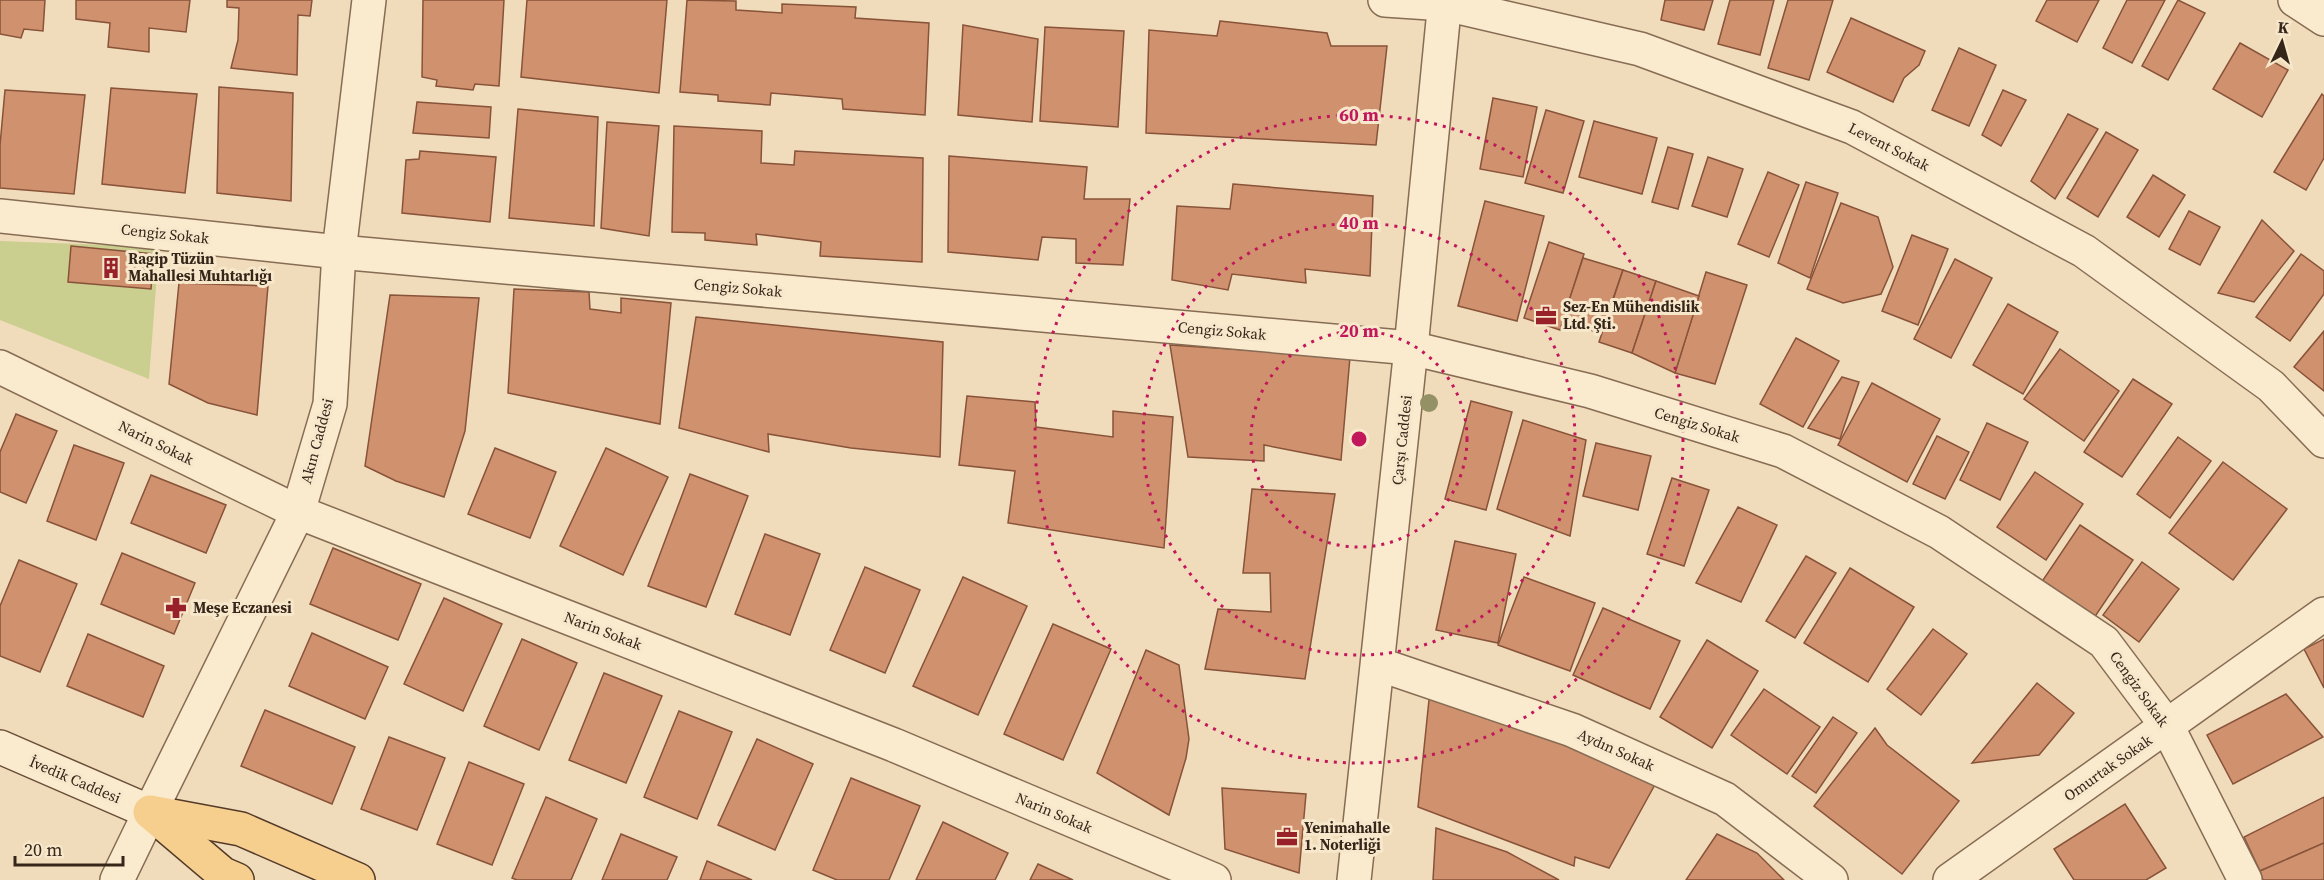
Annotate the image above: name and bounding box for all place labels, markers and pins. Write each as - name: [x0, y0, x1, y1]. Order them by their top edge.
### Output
- place label: Ragip Tüzün Mahallesi Muhtarlığı: [128, 248, 272, 286]
- building icon: Ragip Tüzün Mahallesi Muhtarlığı: [99, 256, 123, 280]
- place label: Sez-En Mühendislik Ltd. Şti.: [1563, 296, 1699, 334]
- office icon: Sez-En Mühendislik Ltd. Şti.: [1534, 304, 1558, 328]
- centre of rings: [1349, 429, 1369, 449]
- pharmacy icon: Meşe Eczanesi: [164, 596, 188, 620]
- place label: Meşe Eczanesi: [193, 597, 292, 618]
- place label: Yenimahalle 1. Noterliği: [1304, 817, 1390, 855]
- office icon: Yenimahalle 1. Noterliği: [1275, 825, 1299, 849]

